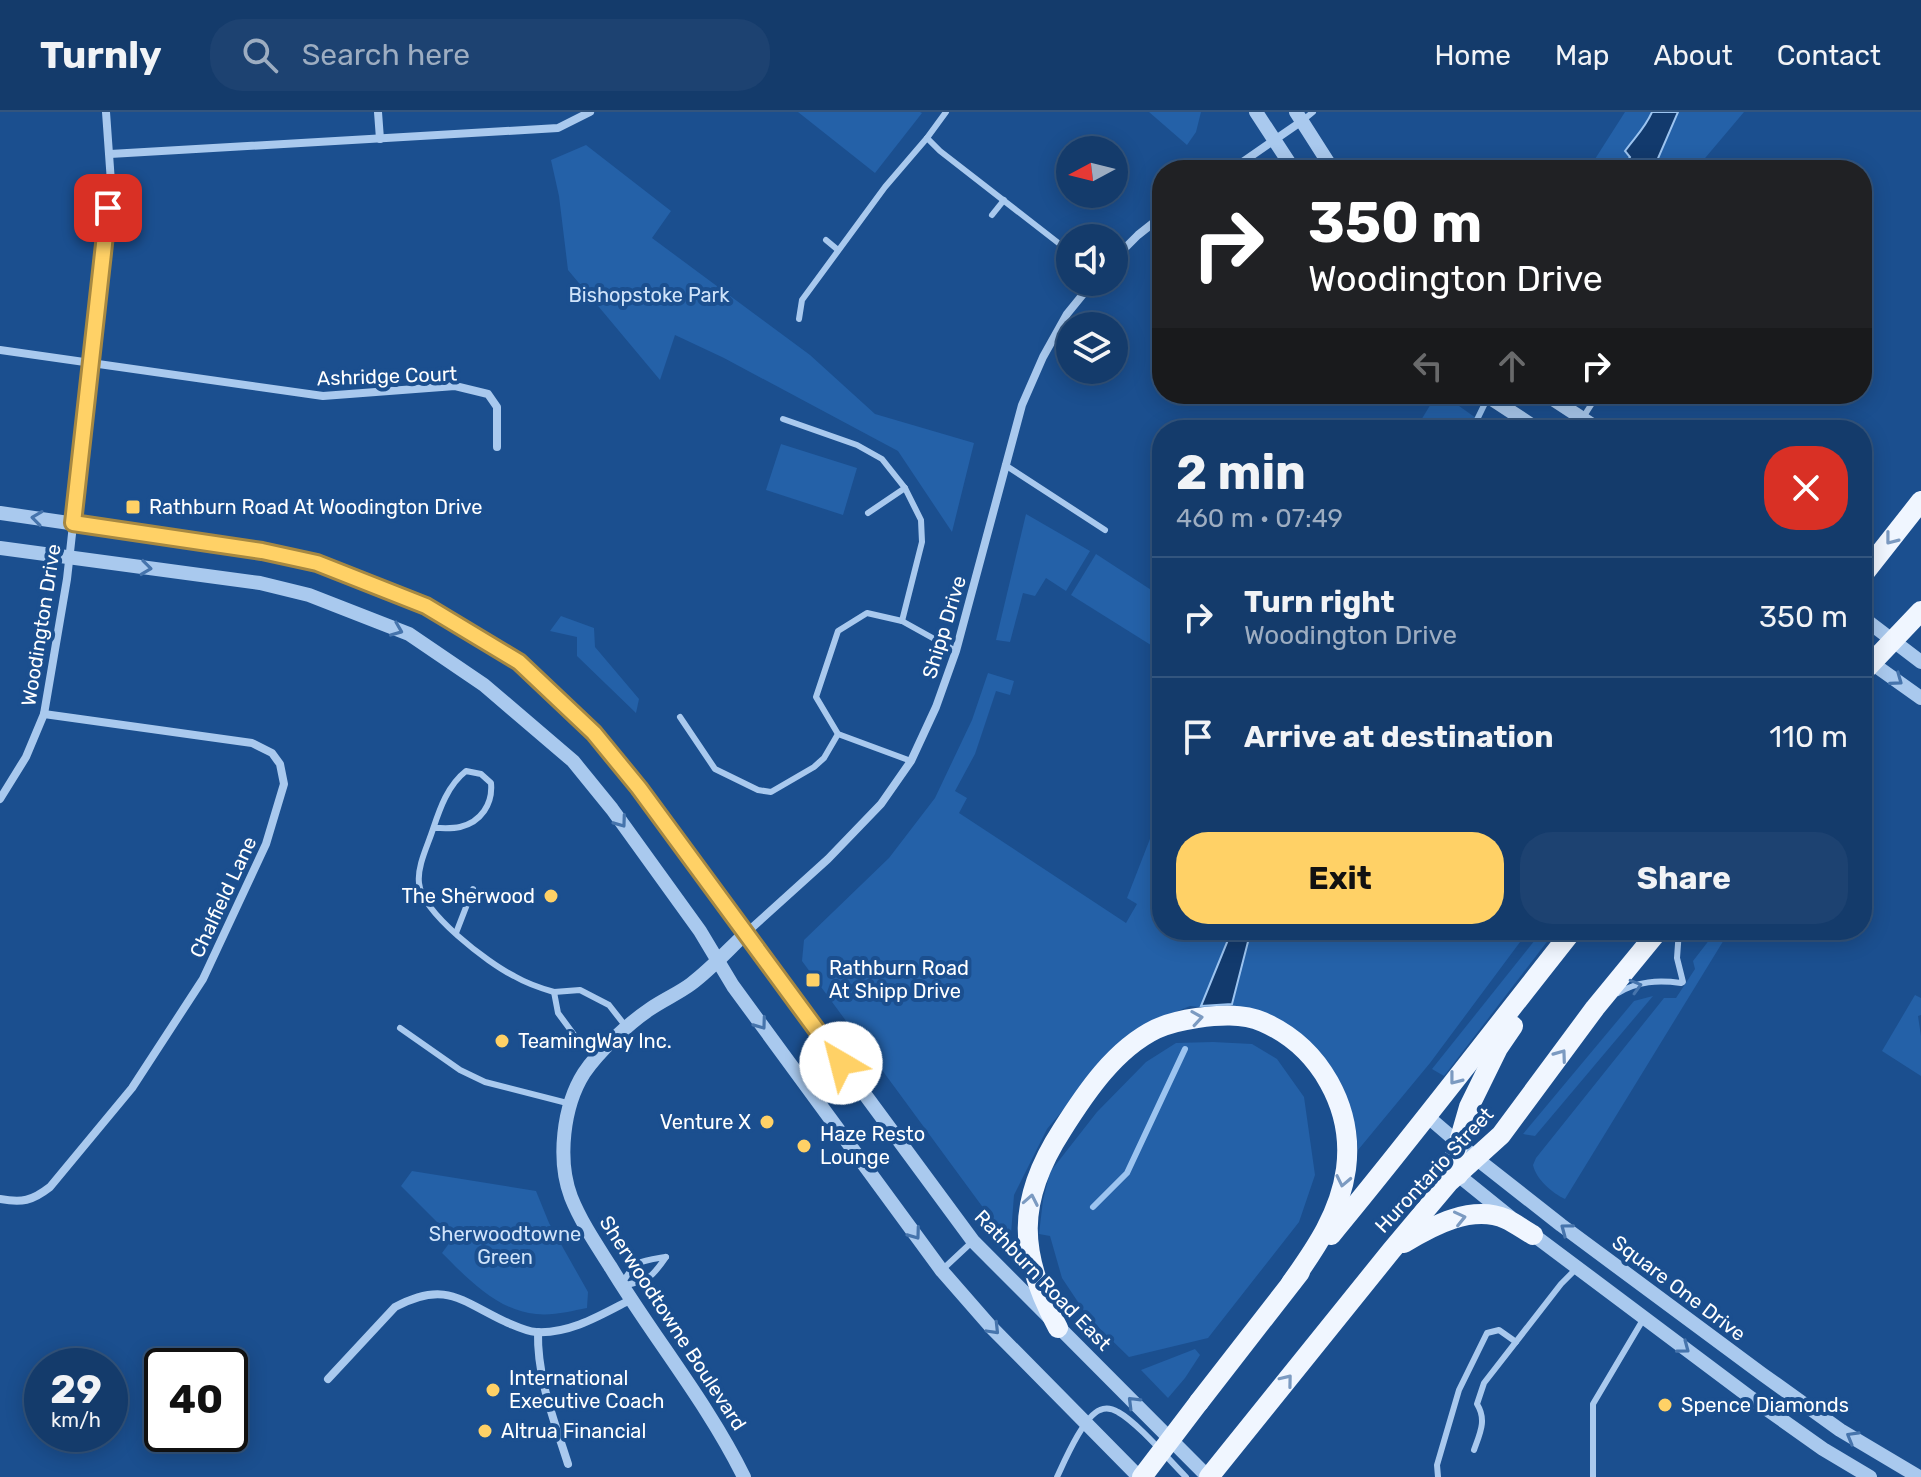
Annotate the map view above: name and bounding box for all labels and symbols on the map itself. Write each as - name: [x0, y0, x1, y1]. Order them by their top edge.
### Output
- north arrow: [1056, 136, 1128, 208]
- pin: [74, 174, 142, 242]
- park label: Bishopstoke Park: [568, 283, 730, 307]
- street label: Ashridge Court: [316, 362, 458, 390]
- place label: Rathburn Road At Woodington Drive: [149, 495, 482, 519]
- marker: Rathburn Road At Woodington Drive: [124, 498, 142, 516]
- one-way arrow: [30, 510, 44, 527]
- one-way arrow: [1887, 529, 1901, 544]
- street label: Woodington Drive: [16, 542, 66, 708]
- one-way arrow: [140, 559, 153, 576]
- street label: Shipp Drive: [917, 573, 971, 681]
- one-way arrow: [389, 620, 403, 637]
- one-way arrow: [1888, 670, 1902, 685]
- one-way arrow: [612, 813, 626, 828]
- street label: Chalfield Lane: [184, 833, 262, 961]
- place label: The Sherwood: [401, 884, 535, 908]
- marker: The Sherwood: [542, 887, 560, 905]
- place label: Rathburn Road At Shipp Drive: [829, 956, 969, 1003]
- marker: Rathburn Road At Shipp Drive: [804, 971, 822, 989]
- one-way arrow: [1629, 979, 1643, 995]
- one-way arrow: [1190, 1011, 1204, 1028]
- one-way arrow: [751, 1015, 766, 1030]
- position arrow: [799, 1021, 883, 1105]
- place label: TeamingWay Inc.: [518, 1029, 672, 1053]
- marker: TeamingWay Inc.: [493, 1032, 511, 1050]
- one-way arrow: [1551, 1049, 1566, 1063]
- one-way arrow: [1450, 1070, 1465, 1084]
- street label: Hurontario Street: [1370, 1102, 1498, 1238]
- place label: Venture X: [660, 1110, 751, 1134]
- marker: Venture X: [758, 1113, 776, 1131]
- place label: Haze Resto Lounge: [820, 1122, 925, 1169]
- marker: Haze Resto Lounge: [795, 1137, 813, 1155]
- one-way arrow: [1335, 1174, 1352, 1187]
- one-way arrow: [1021, 1194, 1038, 1207]
- street label: Rathburn Road East: [970, 1205, 1116, 1355]
- one-way arrow: [1453, 1210, 1467, 1227]
- street label: Sherwoodtowne Boulevard: [595, 1211, 751, 1435]
- park label: Sherwoodtowne Green: [429, 1222, 581, 1269]
- one-way arrow: [1560, 1224, 1575, 1238]
- one-way arrow: [905, 1225, 919, 1239]
- street label: Square One Drive: [1608, 1230, 1750, 1346]
- one-way arrow: [984, 1320, 999, 1334]
- one-way arrow: [1675, 1338, 1690, 1352]
- speed limit sign: 40: [144, 1348, 248, 1452]
- place label: International Executive Coach: [509, 1366, 664, 1413]
- one-way arrow: [1278, 1374, 1292, 1389]
- marker: International Executive Coach: [484, 1381, 502, 1399]
- place label: Spence Diamonds: [1681, 1393, 1849, 1417]
- marker: Spence Diamonds: [1656, 1396, 1674, 1414]
- one-way arrow: [1128, 1397, 1142, 1411]
- place label: Altrua Financial: [501, 1419, 646, 1443]
- marker: Altrua Financial: [476, 1422, 494, 1440]
- one-way arrow: [1846, 1431, 1861, 1447]

